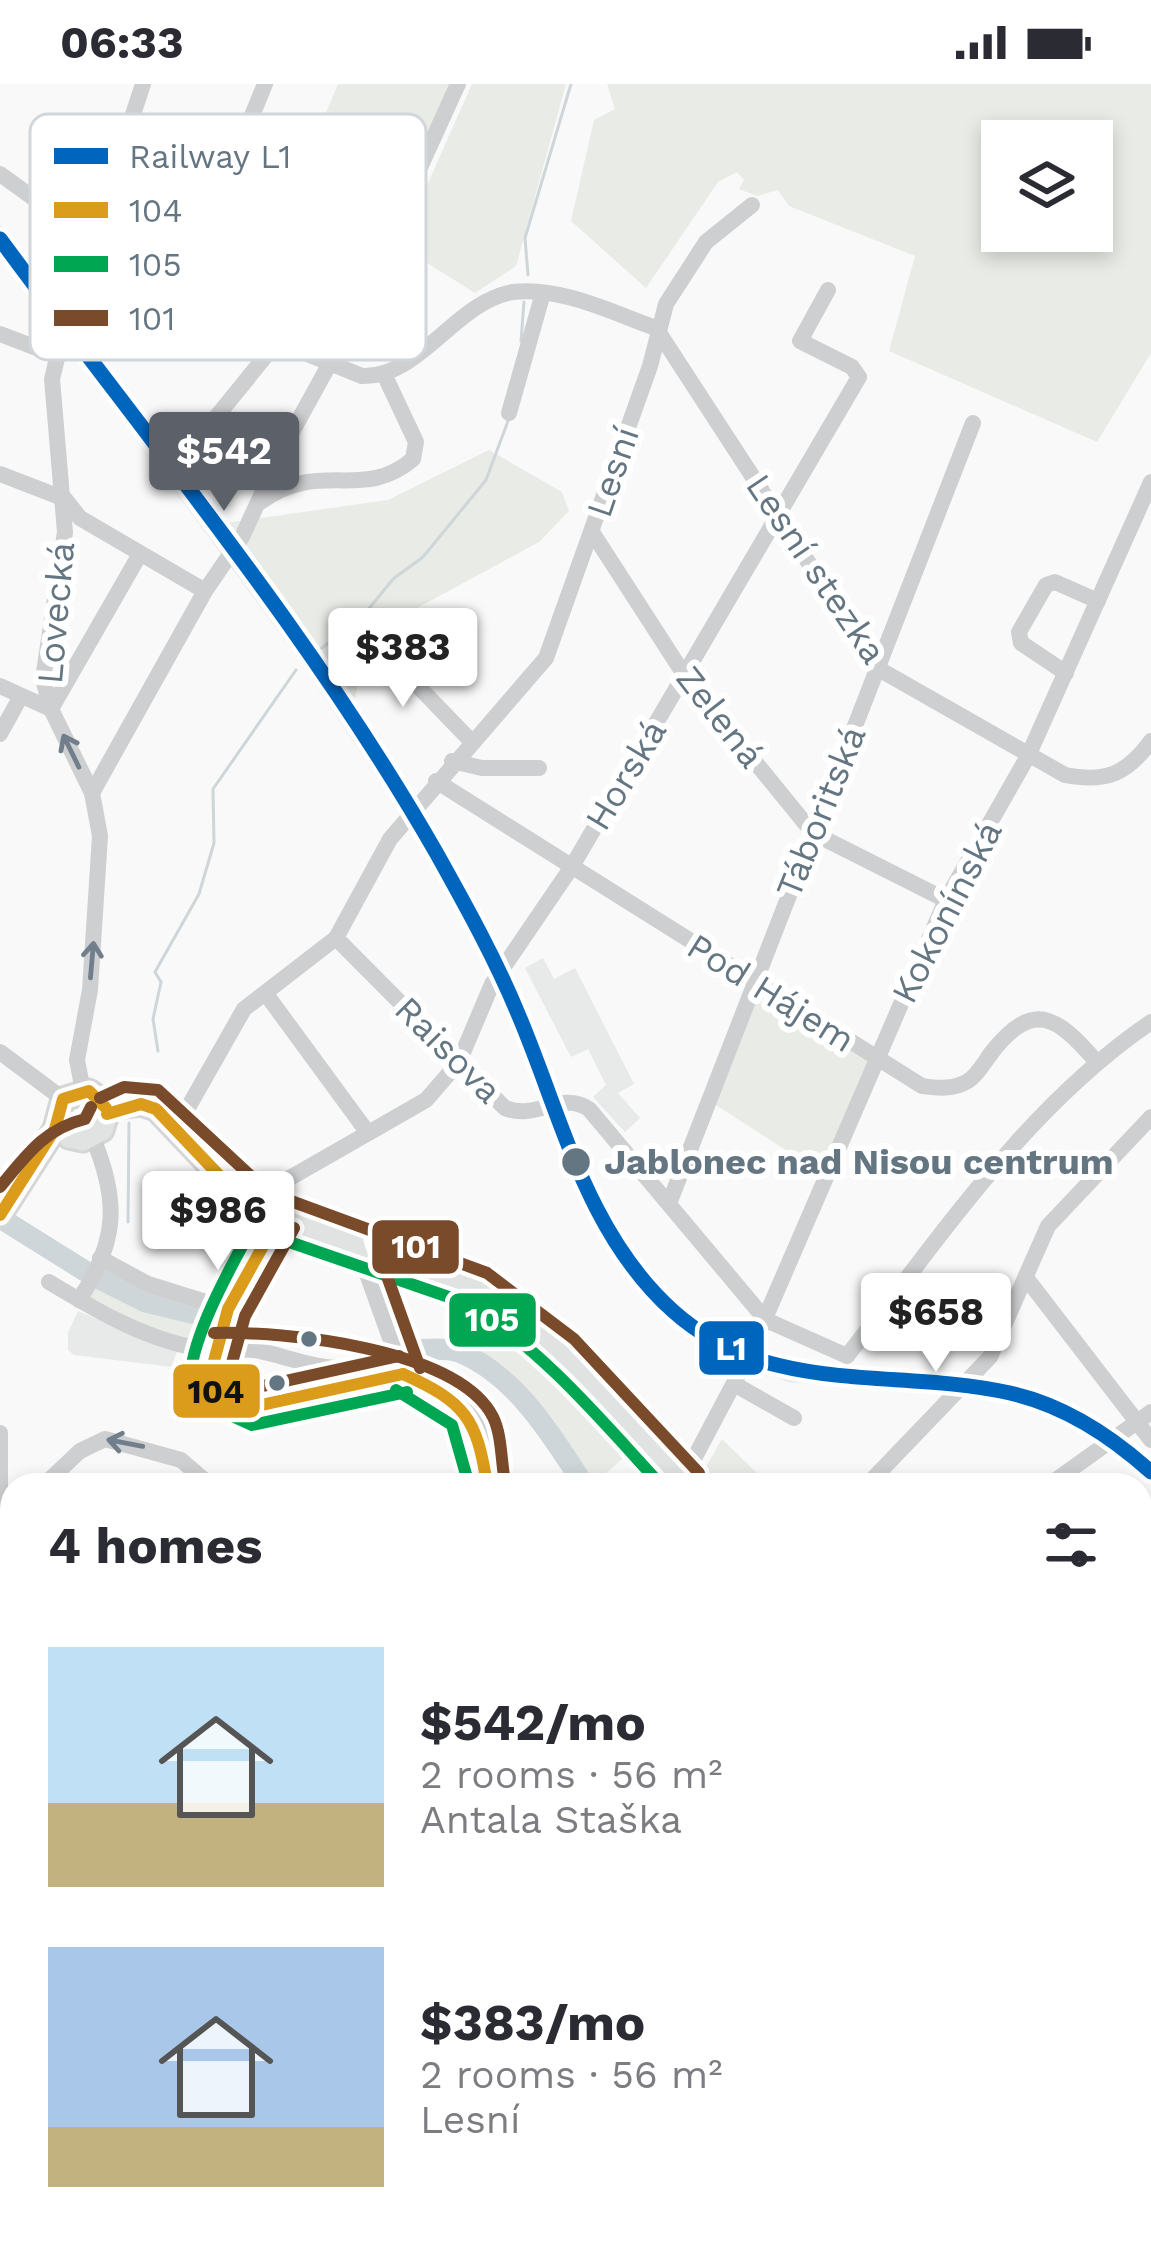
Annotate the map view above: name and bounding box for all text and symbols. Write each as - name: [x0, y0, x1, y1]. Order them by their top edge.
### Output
- text: 06:33: [60, 16, 184, 69]
- legend: [30, 114, 426, 360]
- map controls: [981, 120, 1113, 252]
- button: layers: [981, 120, 1113, 252]
- text: Railway L1: [129, 137, 291, 176]
- text: 104: [129, 191, 183, 230]
- text: 105: [129, 245, 182, 284]
- text: 101: [129, 299, 175, 338]
- pin: $542: [153, 412, 295, 514]
- street label: Lesní: [578, 421, 648, 523]
- text: $542: [176, 428, 272, 473]
- street label: Lesní stezka: [737, 466, 895, 672]
- street label: Lovecká: [29, 540, 83, 686]
- pin: $383: [332, 608, 474, 710]
- text: $383: [355, 624, 451, 669]
- street label: Zelená: [667, 658, 773, 776]
- street label: Horská: [577, 712, 675, 838]
- street label: Táboritská: [768, 720, 874, 904]
- one-way arrow: [59, 734, 81, 770]
- street label: Kokonínská: [883, 814, 1011, 1010]
- street label: Pod Hájem: [680, 925, 862, 1061]
- one-way arrow: [81, 941, 104, 980]
- street label: Raisova: [386, 988, 510, 1112]
- place label: Jablonec nad Nisou centrum: [604, 1141, 1114, 1183]
- marker: Jablonec nad Nisou centrum: [559, 1145, 593, 1179]
- pin: $986: [147, 1171, 289, 1273]
- text: $986: [169, 1187, 267, 1232]
- line badge: 101: [370, 1218, 461, 1276]
- text: 101: [391, 1227, 441, 1266]
- pin: $658: [865, 1273, 1007, 1375]
- text: $658: [888, 1289, 984, 1334]
- line badge: 105: [447, 1291, 538, 1349]
- text: 105: [465, 1300, 519, 1339]
- line badge: L1: [697, 1319, 766, 1377]
- unlabelled marker: [298, 1328, 320, 1350]
- text: L1: [715, 1329, 747, 1368]
- line badge: 104: [171, 1362, 262, 1420]
- text: 104: [188, 1372, 244, 1411]
- unlabelled marker: [266, 1372, 288, 1394]
- one-way arrow: [106, 1431, 145, 1453]
- icon: filters: [1038, 1512, 1104, 1578]
- text: 4 homes: [48, 1516, 262, 1575]
- text: $542/mo: [420, 1693, 646, 1752]
- icon: home: [144, 1695, 288, 1839]
- text: 2 rooms · 56 m²: [420, 1752, 722, 1797]
- text: Antala Staška: [420, 1797, 682, 1842]
- text: $383/mo: [420, 1993, 645, 2052]
- icon: home: [144, 1995, 288, 2139]
- text: 2 rooms · 56 m²: [420, 2052, 722, 2097]
- text: Lesní: [420, 2097, 520, 2142]

